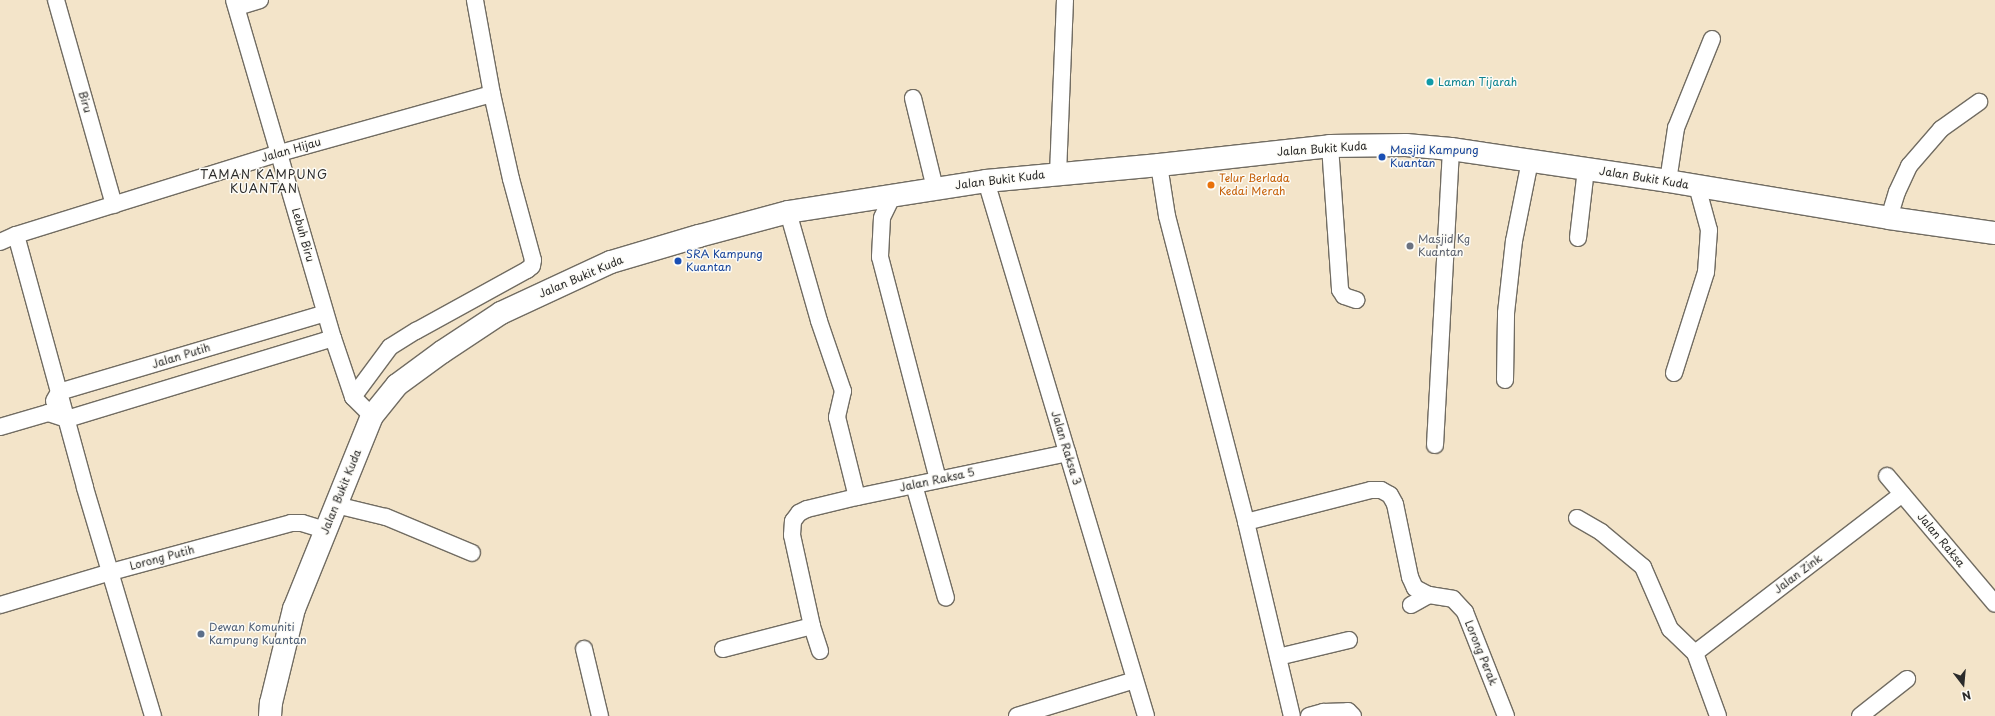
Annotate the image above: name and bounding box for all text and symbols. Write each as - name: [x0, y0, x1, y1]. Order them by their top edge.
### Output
- place label: Laman Tijarah: [1438, 75, 1517, 89]
- marker: Laman Tijarah: [1425, 77, 1435, 87]
- street label: Biru: [76, 90, 94, 114]
- street label: Jalan Hijau: [260, 135, 322, 165]
- street label: Jalan Bukit Kuda: [1276, 139, 1368, 159]
- place label: Masjid Kampung Kuantan: [1390, 144, 1479, 170]
- marker: Masjid Kampung Kuantan: [1377, 152, 1387, 162]
- street label: Jalan Bukit Kuda: [1598, 164, 1690, 192]
- district label: TAMAN KAMPUNG KUANTAN: [200, 168, 328, 196]
- street label: Jalan Bukit Kuda: [954, 168, 1046, 192]
- place label: Telur Berlada Kedai Merah: [1219, 172, 1289, 198]
- marker: Telur Berlada Kedai Merah: [1206, 180, 1216, 190]
- street label: Lebuh Biru: [289, 206, 317, 264]
- place label: Masjid Kg Kuantan: [1418, 233, 1470, 259]
- marker: Masjid Kg Kuantan: [1405, 241, 1415, 251]
- place label: SRA Kampung Kuantan: [686, 248, 763, 274]
- street label: Jalan Bukit Kuda: [536, 253, 626, 301]
- marker: SRA Kampung Kuantan: [673, 256, 683, 266]
- street label: Jalan Putih: [150, 341, 212, 371]
- street label: Jalan Raksa 3: [1048, 409, 1084, 487]
- street label: Jalan Bukit Kuda: [318, 447, 364, 537]
- street label: Jalan Raksa 5: [898, 466, 976, 494]
- street label: Jalan Raksa: [1915, 510, 1967, 570]
- street label: Lorong Putih: [128, 543, 196, 573]
- street label: Jalan Zink: [1771, 552, 1825, 596]
- street label: Lorong Perak: [1462, 618, 1500, 688]
- place label: Dewan Komuniti Kampung Kuantan: [209, 621, 308, 647]
- marker: Dewan Komuniti Kampung Kuantan: [196, 629, 206, 639]
- north arrow: [1943, 664, 1983, 704]
- text: N: [1960, 687, 1973, 705]

